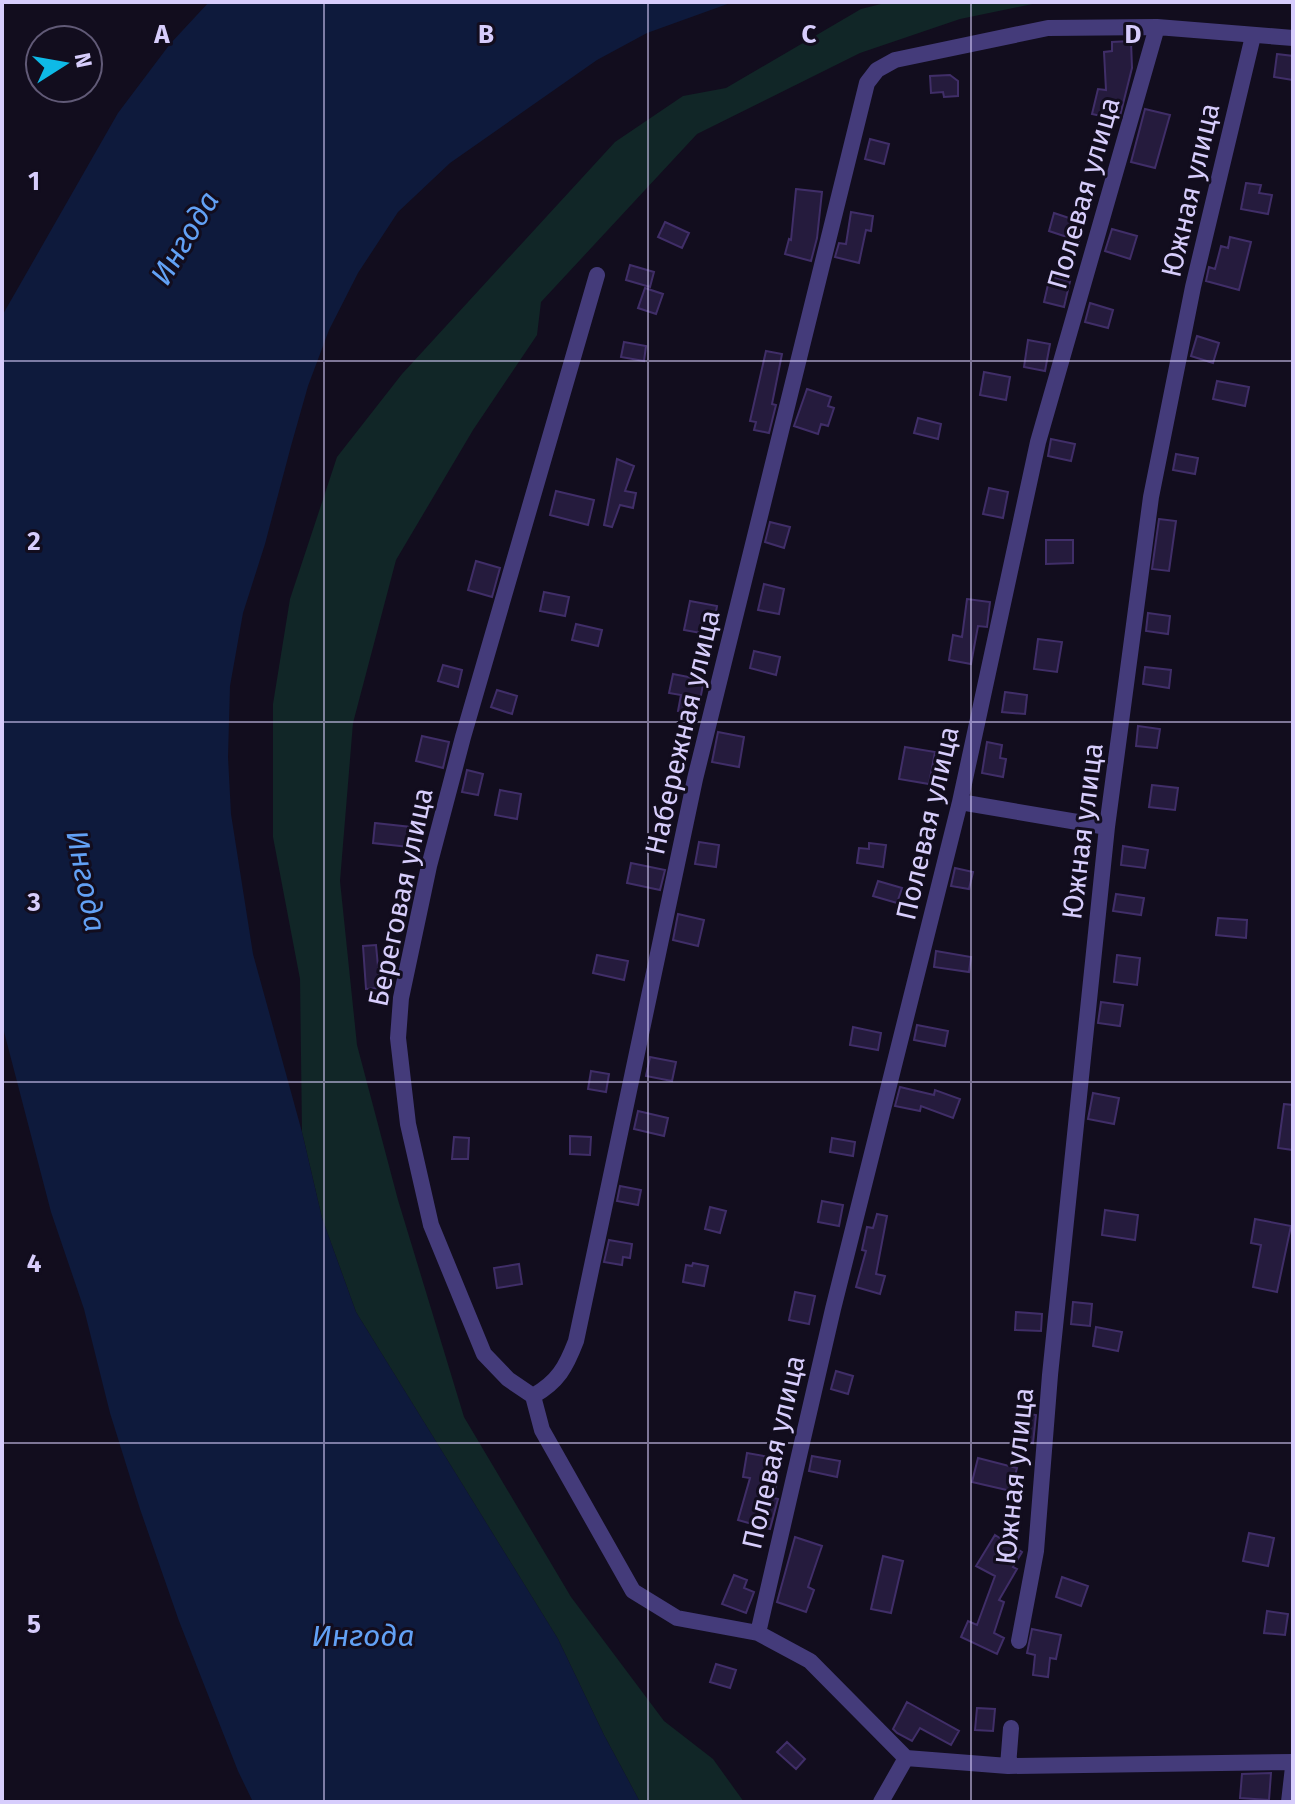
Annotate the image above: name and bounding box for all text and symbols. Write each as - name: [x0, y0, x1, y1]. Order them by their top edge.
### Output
- text: A: [153, 19, 170, 50]
- text: B: [478, 19, 494, 50]
- text: C: [802, 19, 817, 50]
- text: D: [1125, 19, 1142, 50]
- north arrow: [24, 24, 104, 104]
- text: N: [68, 51, 98, 70]
- street label: Полевая улица: [1040, 93, 1127, 293]
- street label: Южная улица: [1154, 100, 1227, 280]
- text: 1: [28, 166, 40, 197]
- water label: Ингода: [143, 185, 227, 291]
- text: 2: [27, 526, 41, 557]
- street label: Набережная улица: [638, 606, 727, 858]
- street label: Полевая улица: [889, 723, 966, 923]
- street label: Южная улица: [1055, 741, 1110, 921]
- street label: Береговая улица: [361, 785, 440, 1009]
- water label: Ингода: [59, 827, 113, 935]
- text: 3: [26, 887, 41, 918]
- text: 4: [27, 1248, 42, 1279]
- street label: Полевая улица: [735, 1352, 812, 1552]
- street label: Южная улица: [989, 1386, 1040, 1566]
- text: 5: [27, 1609, 41, 1640]
- water label: Ингода: [312, 1618, 414, 1654]

